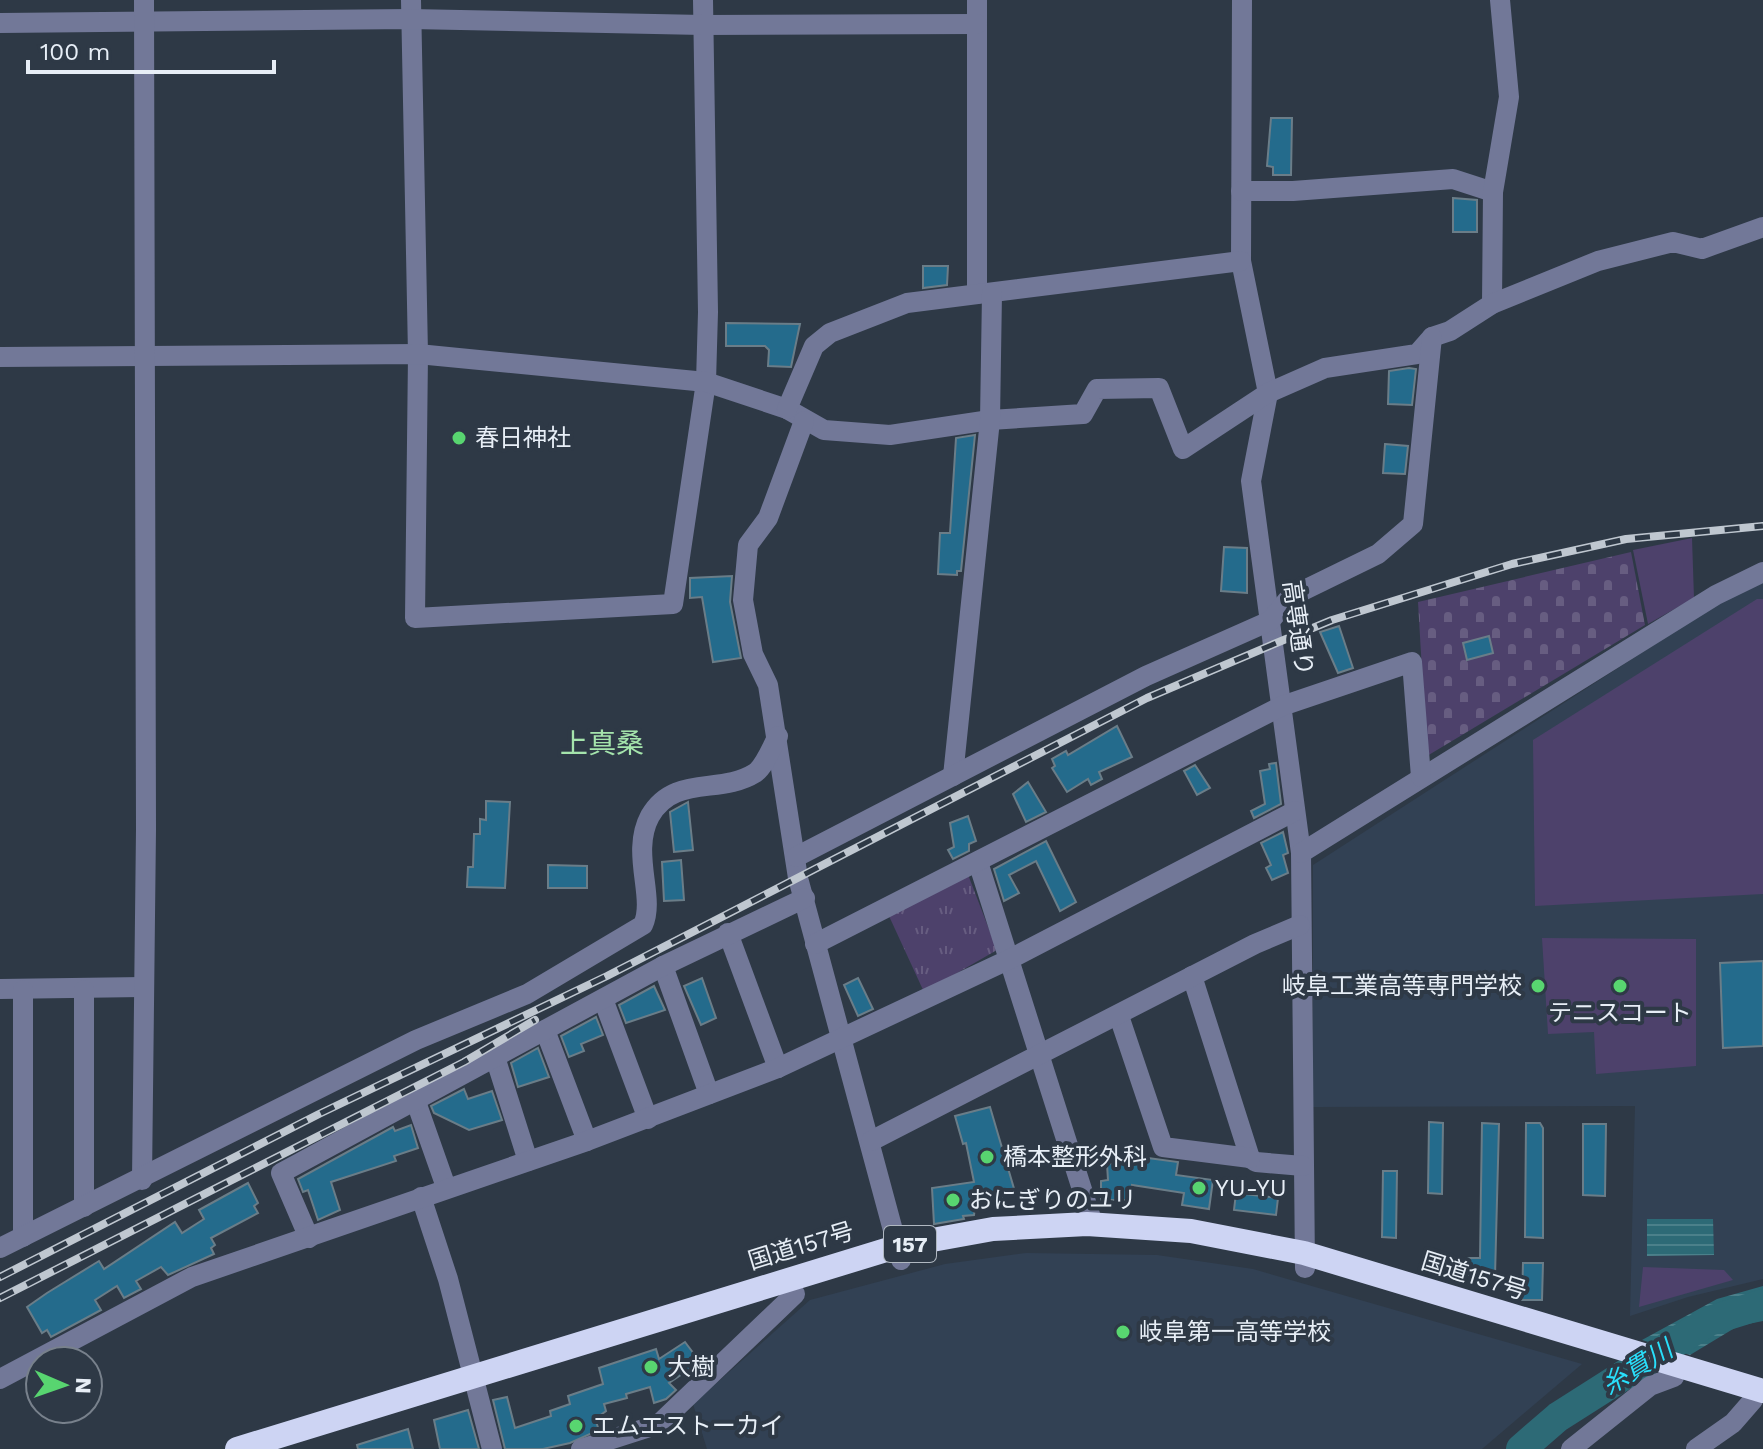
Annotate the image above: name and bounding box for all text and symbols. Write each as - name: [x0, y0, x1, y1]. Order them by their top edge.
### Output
- scale bar: [28, 24, 274, 74]
- text: 100 m: [40, 38, 110, 66]
- place label: 春日神社: [475, 424, 571, 452]
- marker: 春日神社: [450, 429, 468, 447]
- street label: 高専通り: [1277, 579, 1319, 677]
- district label: 上真桑: [560, 727, 644, 760]
- place label: 岐阜工業高等専門学校: [1282, 972, 1522, 1000]
- marker: 岐阜工業高等専門学校: [1529, 977, 1547, 995]
- marker: テニスコート: [1611, 977, 1629, 995]
- place label: テニスコート: [1548, 999, 1692, 1027]
- place label: 橋本整形外科: [1003, 1143, 1147, 1171]
- marker: 橋本整形外科: [978, 1148, 996, 1166]
- place label: YU-YU: [1215, 1174, 1287, 1202]
- marker: YU-YU: [1190, 1179, 1208, 1197]
- place label: おにぎりのユリ: [969, 1186, 1137, 1214]
- marker: おにぎりのユリ: [944, 1191, 962, 1209]
- street label: 国道157号: [745, 1217, 857, 1275]
- road number: 157: [884, 1226, 936, 1262]
- street label: 国道157号: [1418, 1247, 1530, 1305]
- place label: 岐阜第一高等学校: [1139, 1318, 1331, 1346]
- marker: 岐阜第一高等学校: [1114, 1323, 1132, 1341]
- water label: 糸貫川: [1596, 1332, 1681, 1400]
- north arrow: [24, 1345, 104, 1425]
- place label: 大樹: [667, 1353, 715, 1381]
- marker: 大樹: [642, 1358, 660, 1376]
- text: N: [71, 1377, 96, 1394]
- place label: エムエストーカイ: [592, 1412, 784, 1440]
- marker: エムエストーカイ: [567, 1417, 585, 1435]

